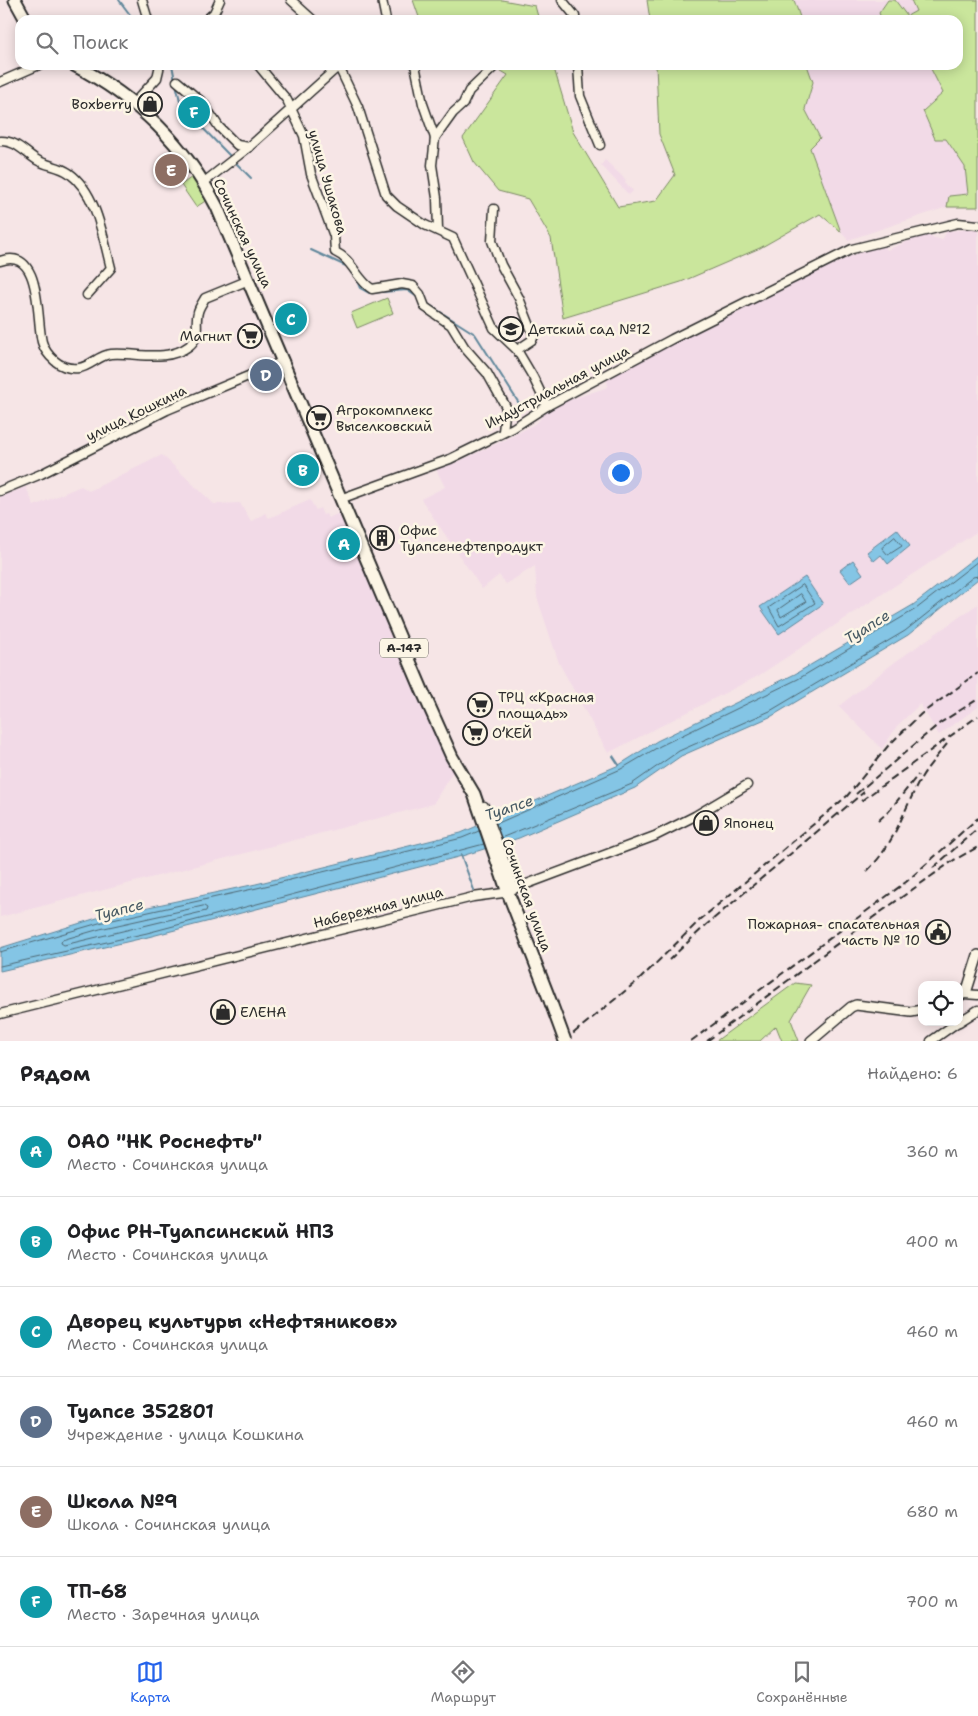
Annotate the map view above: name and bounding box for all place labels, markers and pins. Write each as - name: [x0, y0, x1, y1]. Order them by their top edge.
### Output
- shop icon: Boxberry: [137, 91, 163, 117]
- pin: F: [178, 93, 210, 131]
- place label: Boxberry: [72, 95, 132, 113]
- pin: E: [155, 151, 187, 189]
- pin: C: [275, 300, 307, 338]
- school or university icon: Детский сад №12: [498, 316, 524, 342]
- place label: Детский сад №12: [528, 320, 651, 338]
- supermarket icon: Магнит: [237, 323, 263, 349]
- place label: Магнит: [180, 327, 233, 345]
- pin: D: [250, 356, 282, 394]
- place label: Агрокомплекс Выселковский: [336, 401, 433, 435]
- supermarket icon: Агрокомплекс Выселковский: [306, 405, 332, 431]
- pin: B: [287, 451, 319, 489]
- place label: Офис Туапсенефтепродукт: [400, 521, 544, 555]
- pin: A: [328, 525, 360, 563]
- building icon: Офис Туапсенефтепродукт: [369, 525, 395, 551]
- place label: ТРЦ «Красная площадь»: [498, 688, 594, 722]
- supermarket icon: ТРЦ «Красная площадь»: [467, 692, 493, 718]
- supermarket icon: О’КЕЙ: [462, 720, 488, 746]
- place label: О’КЕЙ: [492, 724, 532, 742]
- shop icon: Японец: [693, 810, 719, 836]
- place label: Японец: [724, 814, 774, 832]
- place label: Пожарная- спасательная часть № 10: [748, 915, 920, 949]
- public building icon: Пожарная- спасательная часть № 10: [925, 919, 951, 945]
- shop icon: ЕЛЕНА: [210, 999, 236, 1025]
- place label: ЕЛЕНА: [240, 1003, 286, 1021]

